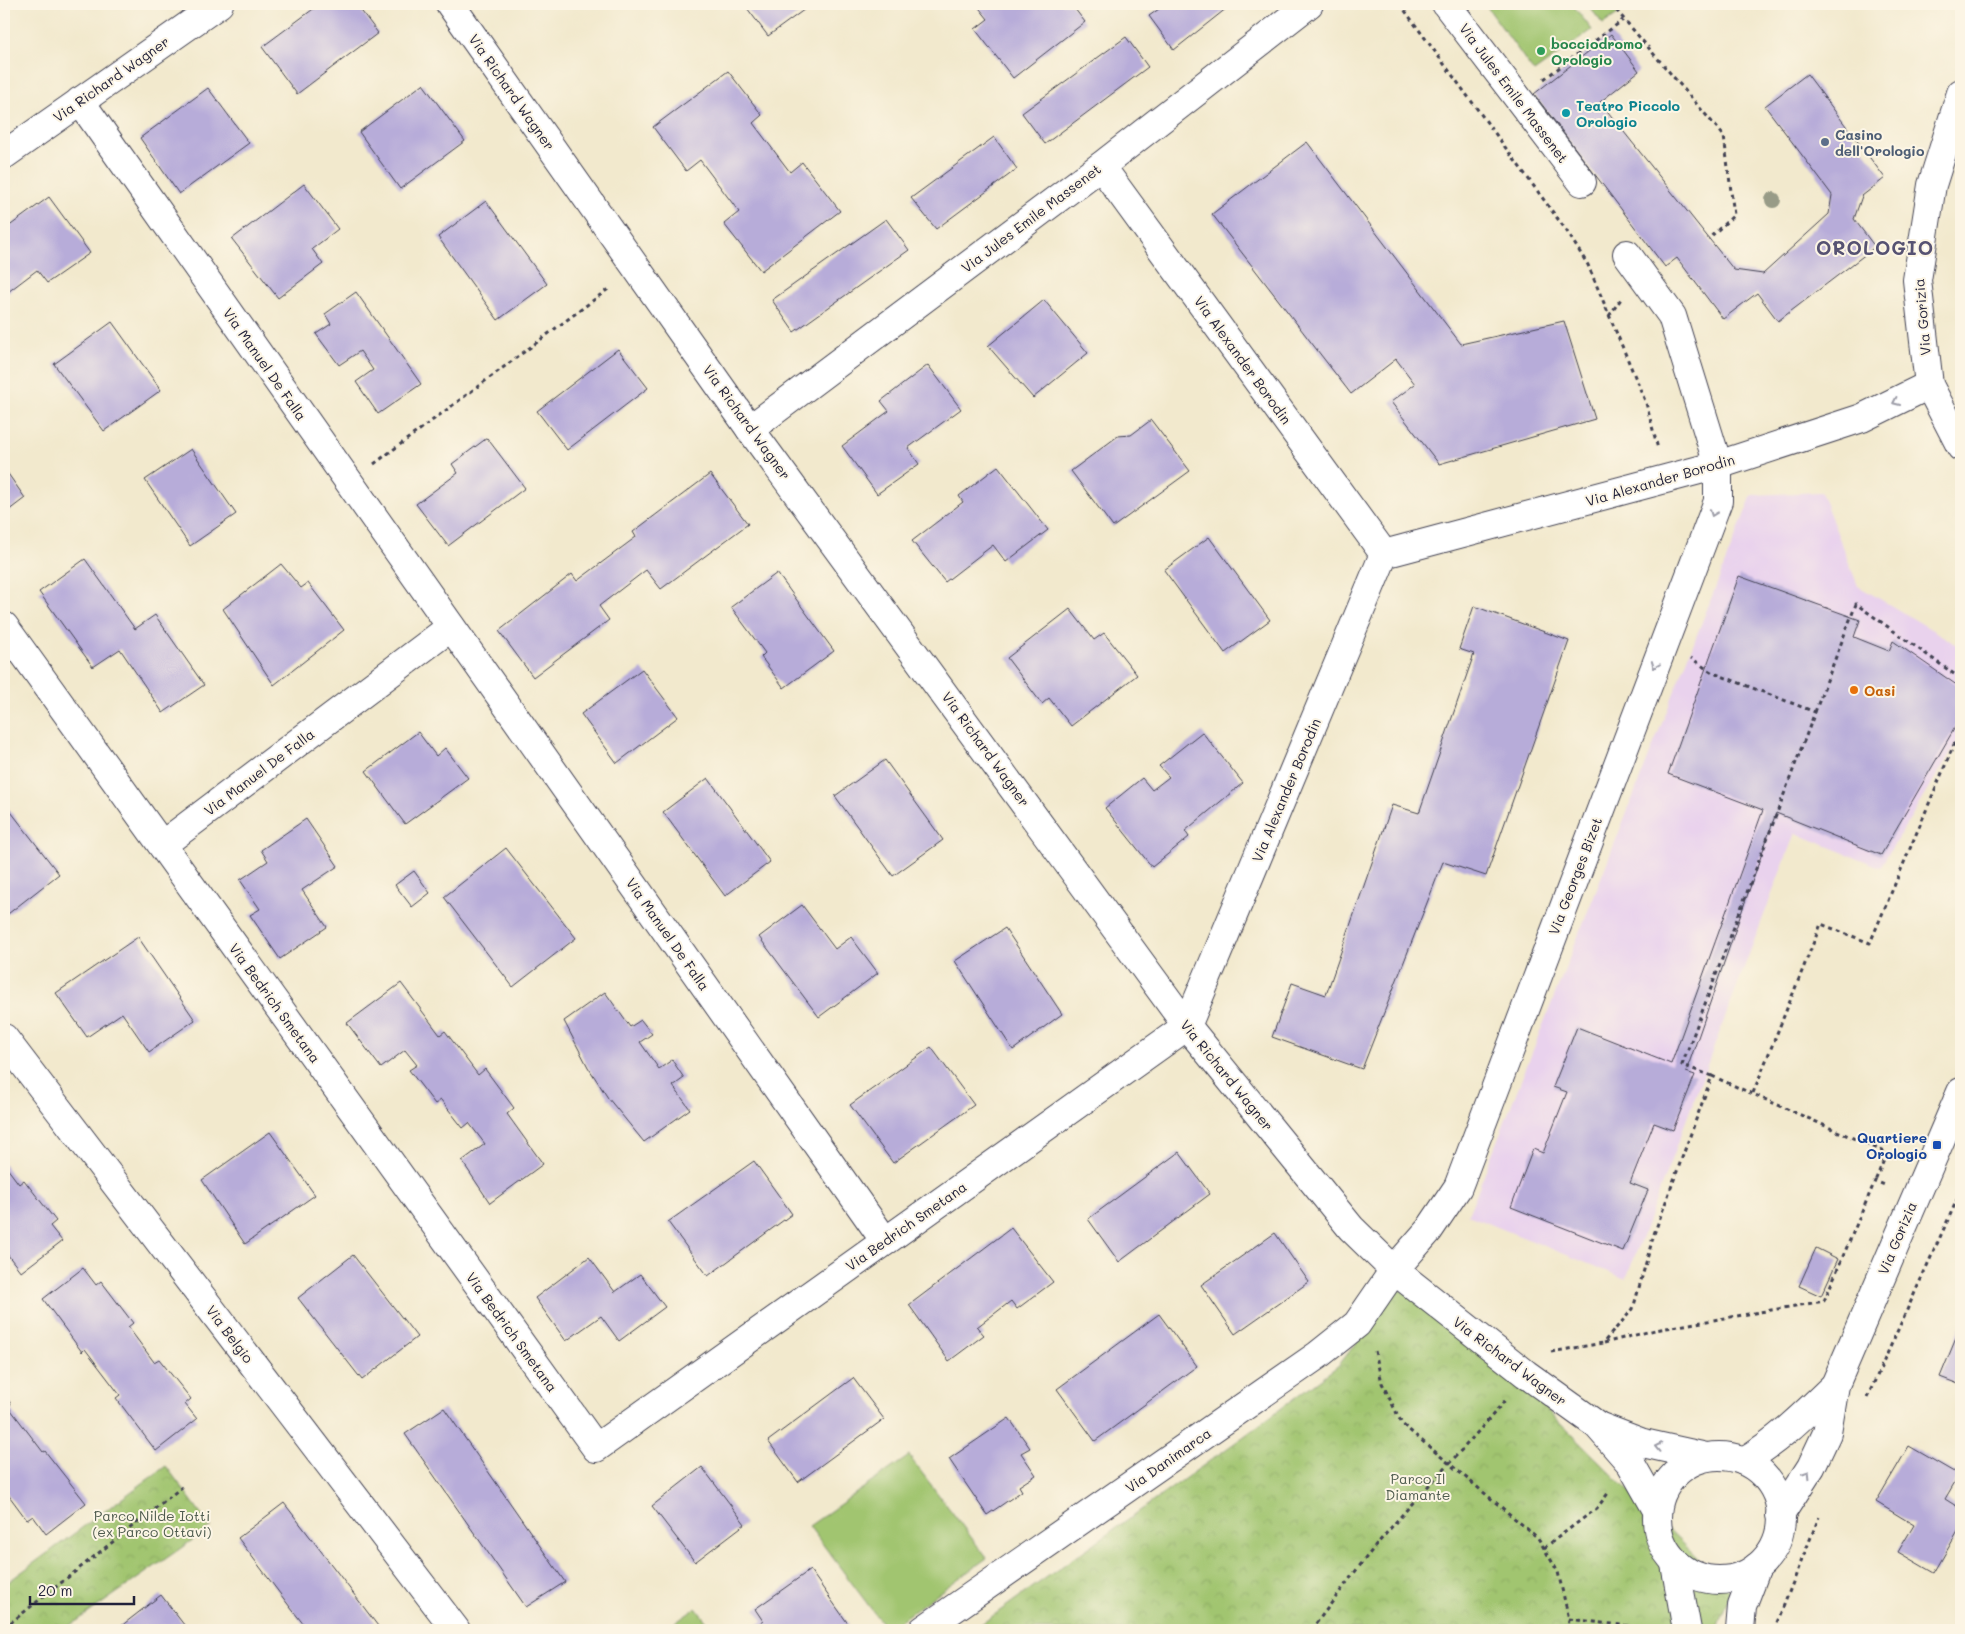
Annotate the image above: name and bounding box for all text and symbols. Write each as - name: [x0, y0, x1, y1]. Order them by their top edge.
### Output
- street label: Via Jules Emile Massenet: [1455, 19, 1573, 167]
- street label: Via Richard Wagner: [465, 30, 559, 154]
- street label: Via Richard Wagner: [49, 32, 173, 126]
- place label: bocciodromo Orologio: [1551, 34, 1643, 69]
- marker: bocciodromo Orologio: [1535, 45, 1547, 57]
- place label: Teatro Piccolo Orologio: [1576, 96, 1681, 131]
- marker: Teatro Piccolo Orologio: [1560, 107, 1572, 119]
- place label: Casino dell'Orologio: [1835, 125, 1925, 160]
- marker: Casino dell'Orologio: [1819, 136, 1831, 148]
- street label: Via Jules Emile Massenet: [957, 159, 1105, 277]
- district label: OROLOGIO: [1816, 235, 1934, 260]
- street label: Via Gorizia: [1909, 278, 1935, 356]
- street label: Via Alexander Borodin: [1190, 292, 1296, 428]
- street label: Via Manuel De Falla: [219, 304, 311, 424]
- street label: Via Richard Wagner: [699, 361, 795, 483]
- one-way arrow: [1892, 396, 1901, 407]
- street label: Via Alexander Borodin: [1583, 450, 1737, 510]
- one-way arrow: [1709, 508, 1719, 517]
- one-way arrow: [1651, 660, 1661, 668]
- place label: Oasi: [1864, 681, 1896, 700]
- marker: Oasi: [1848, 684, 1860, 696]
- street label: Via Richard Wagner: [938, 688, 1034, 810]
- street label: Via Alexander Borodin: [1247, 715, 1325, 865]
- street label: Via Manuel De Falla: [200, 724, 318, 820]
- street label: Via Georges Bizet: [1544, 814, 1606, 938]
- street label: Via Manuel De Falla: [622, 874, 714, 994]
- street label: Via Bedrich Smetana: [225, 939, 325, 1067]
- street label: Via Richard Wagner: [1176, 1016, 1278, 1134]
- place label: Quartiere Orologio: [1857, 1128, 1927, 1163]
- marker: Quartiere Orologio: [1931, 1139, 1943, 1151]
- street label: Via Bedrich Smetana: [842, 1177, 970, 1275]
- street label: Via Gorizia: [1873, 1199, 1921, 1277]
- street label: Via Bedrich Smetana: [462, 1268, 562, 1396]
- street label: Via Belgio: [202, 1301, 258, 1367]
- street label: Via Richard Wagner: [1449, 1312, 1571, 1410]
- street label: Via Danimarca: [1121, 1423, 1215, 1497]
- one-way arrow: [1654, 1442, 1663, 1452]
- park label: Parco Il Diamante: [1385, 1469, 1451, 1504]
- one-way arrow: [1800, 1470, 1810, 1479]
- park label: Parco Nilde Iotti (ex Parco Ottavi): [93, 1506, 212, 1541]
- scale bar: [30, 1574, 134, 1606]
- text: 20 m: [38, 1580, 72, 1600]

